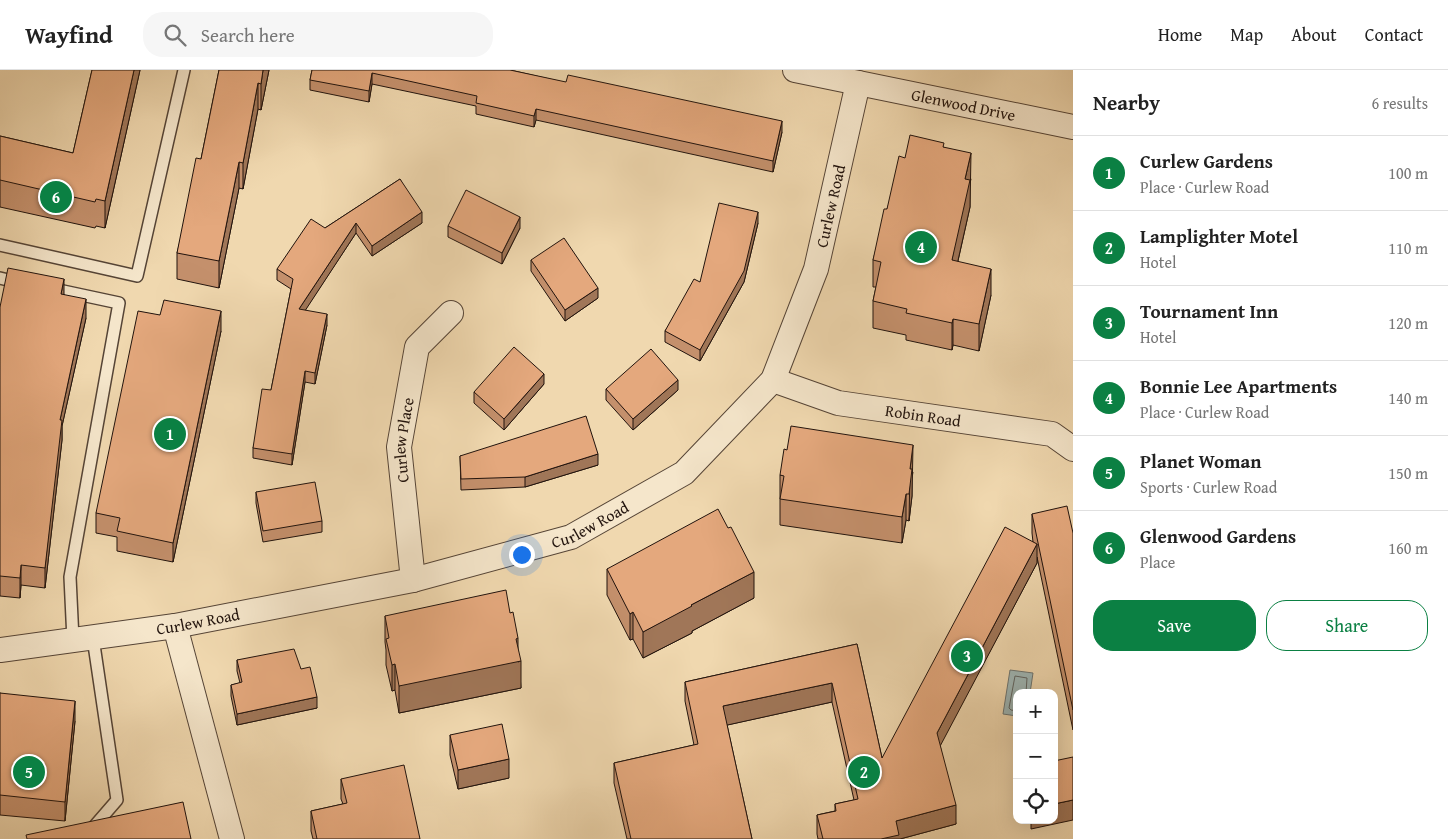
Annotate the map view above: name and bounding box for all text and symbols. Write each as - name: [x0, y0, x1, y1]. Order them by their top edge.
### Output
- search box: [143, 12, 493, 57]
- text: Wayfind: [25, 17, 113, 52]
- icon: search: [161, 21, 189, 49]
- text: Search here: [201, 21, 295, 49]
- text: Home: [1158, 21, 1202, 48]
- text: Map: [1230, 21, 1263, 48]
- text: About: [1291, 21, 1337, 48]
- text: Contact: [1365, 21, 1423, 48]
- street label: Glenwood Drive: [909, 82, 1018, 127]
- text: Nearby: [1093, 87, 1160, 118]
- text: 6 results: [1371, 91, 1428, 115]
- text: Curlew Gardens: [1140, 147, 1273, 175]
- text: 1: [1105, 161, 1113, 185]
- text: 100 m: [1388, 161, 1428, 185]
- street label: Curlew Road: [809, 162, 851, 250]
- text: Place · Curlew Road: [1140, 175, 1269, 199]
- pin: 6: [40, 178, 72, 216]
- text: Lamplighter Motel: [1140, 222, 1298, 250]
- pin: 4: [905, 228, 937, 266]
- text: 2: [1105, 236, 1113, 260]
- text: 110 m: [1388, 236, 1428, 260]
- text: Hotel: [1140, 250, 1176, 274]
- text: Tournament Inn: [1140, 297, 1278, 325]
- text: 3: [1105, 311, 1113, 335]
- text: 120 m: [1388, 311, 1428, 335]
- text: Hotel: [1140, 325, 1176, 349]
- text: Bonnie Lee Apartments: [1140, 372, 1337, 400]
- text: 4: [1105, 386, 1113, 410]
- text: 140 m: [1388, 386, 1428, 410]
- street label: Curlew Place: [387, 395, 420, 484]
- street label: Robin Road: [884, 398, 963, 433]
- text: Place · Curlew Road: [1140, 400, 1269, 424]
- pin: 1: [154, 415, 186, 453]
- text: Planet Woman: [1140, 447, 1261, 475]
- text: 5: [1105, 461, 1113, 485]
- text: 150 m: [1388, 461, 1428, 485]
- text: Sports · Curlew Road: [1140, 475, 1277, 499]
- street label: Curlew Road: [549, 495, 633, 554]
- text: Glenwood Gardens: [1140, 522, 1296, 550]
- text: 6: [1105, 536, 1113, 560]
- text: 160 m: [1388, 536, 1428, 560]
- your location: [509, 542, 535, 568]
- text: Place: [1140, 550, 1175, 574]
- button: Save: [1093, 600, 1256, 651]
- button: Share: [1266, 600, 1428, 651]
- street label: Curlew Road: [155, 602, 242, 640]
- pin: 3: [951, 637, 983, 675]
- map controls: [1013, 689, 1058, 824]
- button: +: [1013, 689, 1058, 734]
- button: −: [1013, 734, 1058, 779]
- pin: 5: [13, 753, 45, 791]
- pin: 2: [848, 753, 880, 791]
- button: locate: [1013, 779, 1058, 824]

